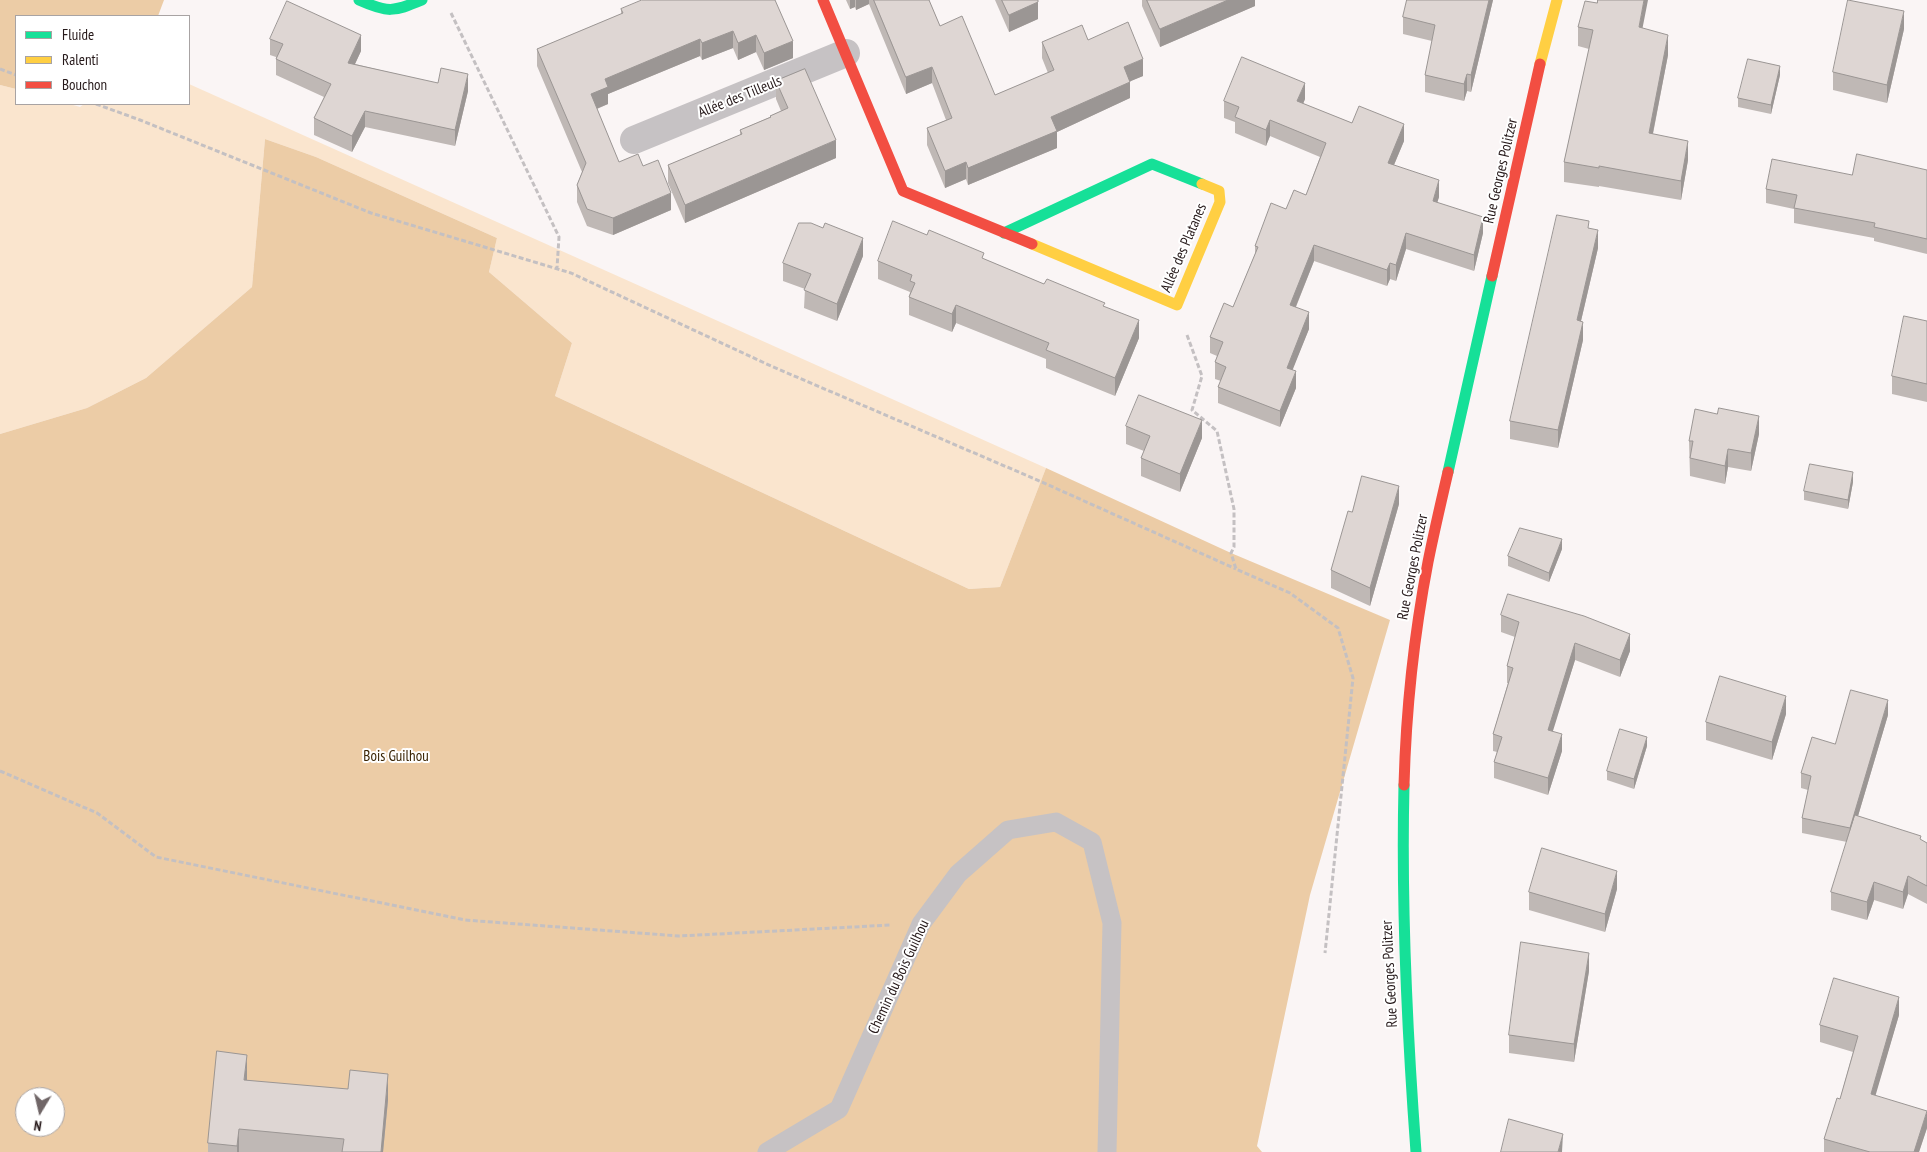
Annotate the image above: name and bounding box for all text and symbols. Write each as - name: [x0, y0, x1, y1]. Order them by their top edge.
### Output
- legend: [15, 15, 190, 105]
- text: Fluide: [62, 25, 94, 44]
- text: Ralenti: [62, 50, 99, 69]
- street label: Allée des Tilleuls: [696, 72, 784, 122]
- text: Bouchon: [62, 75, 107, 94]
- street label: Rue Georges Politzer: [1480, 117, 1522, 225]
- street label: Allée des Platanes: [1157, 201, 1211, 295]
- street label: Rue Georges Politzer: [1394, 513, 1432, 621]
- park label: Bois Guilhou: [363, 748, 429, 766]
- street label: Chemin du Bois Guilhou: [865, 917, 933, 1037]
- street label: Rue Georges Politzer: [1378, 920, 1402, 1028]
- north arrow: [15, 1087, 65, 1137]
- text: N: [33, 1116, 43, 1135]

